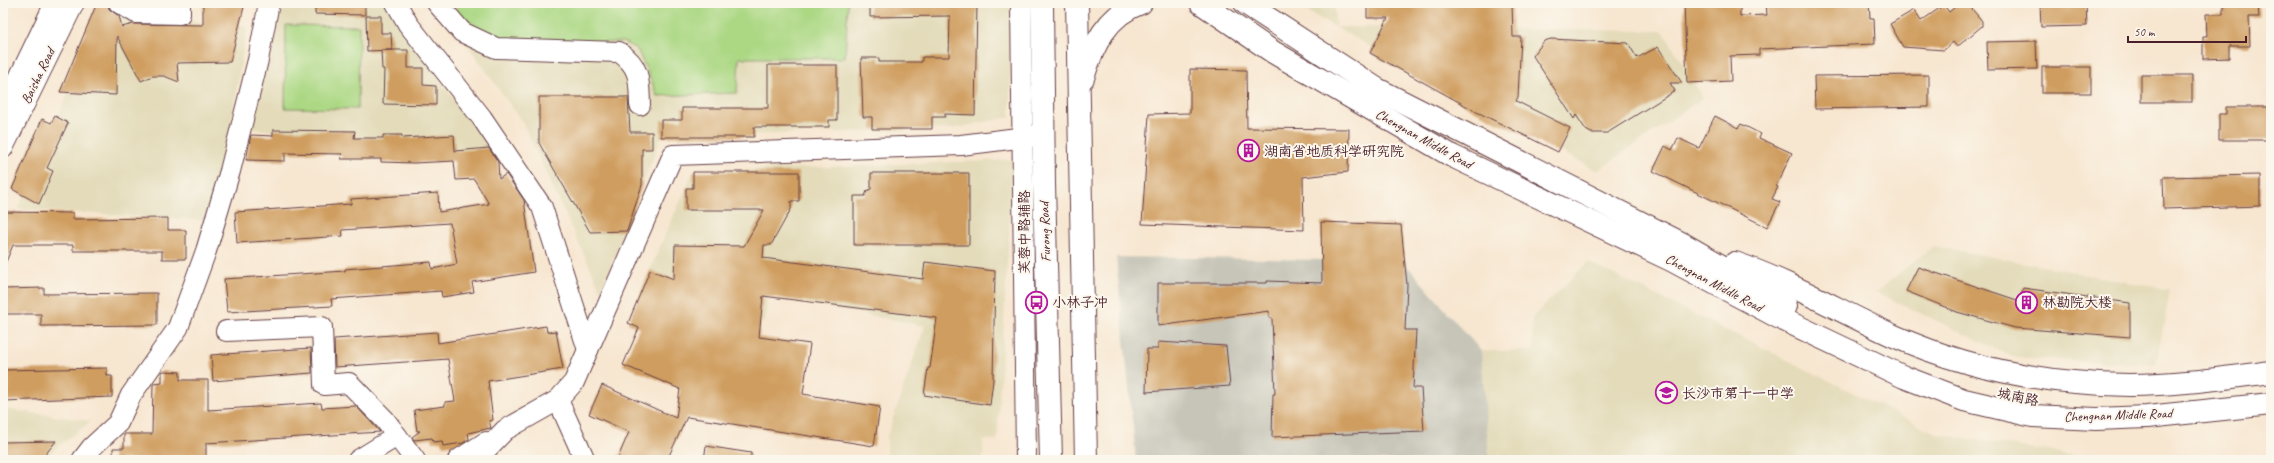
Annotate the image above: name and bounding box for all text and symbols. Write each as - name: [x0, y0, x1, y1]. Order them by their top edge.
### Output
- scale bar: [2128, 18, 2246, 44]
- text: 50 m: [2134, 24, 2156, 40]
- street label: Baisha Road: [17, 43, 60, 107]
- street label: Chengnan Middle Road: [1373, 105, 1478, 174]
- building icon: 湖南省地质科学研究院: [1235, 138, 1261, 164]
- place label: 湖南省地质科学研究院: [1264, 143, 1404, 160]
- street label: 芙蓉中路辅路: [1016, 190, 1033, 274]
- street label: Furong Road: [1035, 199, 1055, 262]
- street label: Chengnan Middle Road: [1662, 250, 1768, 317]
- bus stop icon: 小林子冲: [1023, 289, 1049, 315]
- building icon: 林勘院大楼: [2014, 289, 2040, 315]
- place label: 小林子冲: [1052, 294, 1108, 311]
- place label: 林勘院大楼: [2042, 294, 2112, 311]
- school or university icon: 长沙市第十一中学: [1654, 380, 1680, 406]
- street label: 城南路: [1996, 384, 2040, 410]
- place label: 长沙市第十一中学: [1682, 385, 1794, 402]
- street label: Chengnan Middle Road: [2064, 405, 2175, 425]

